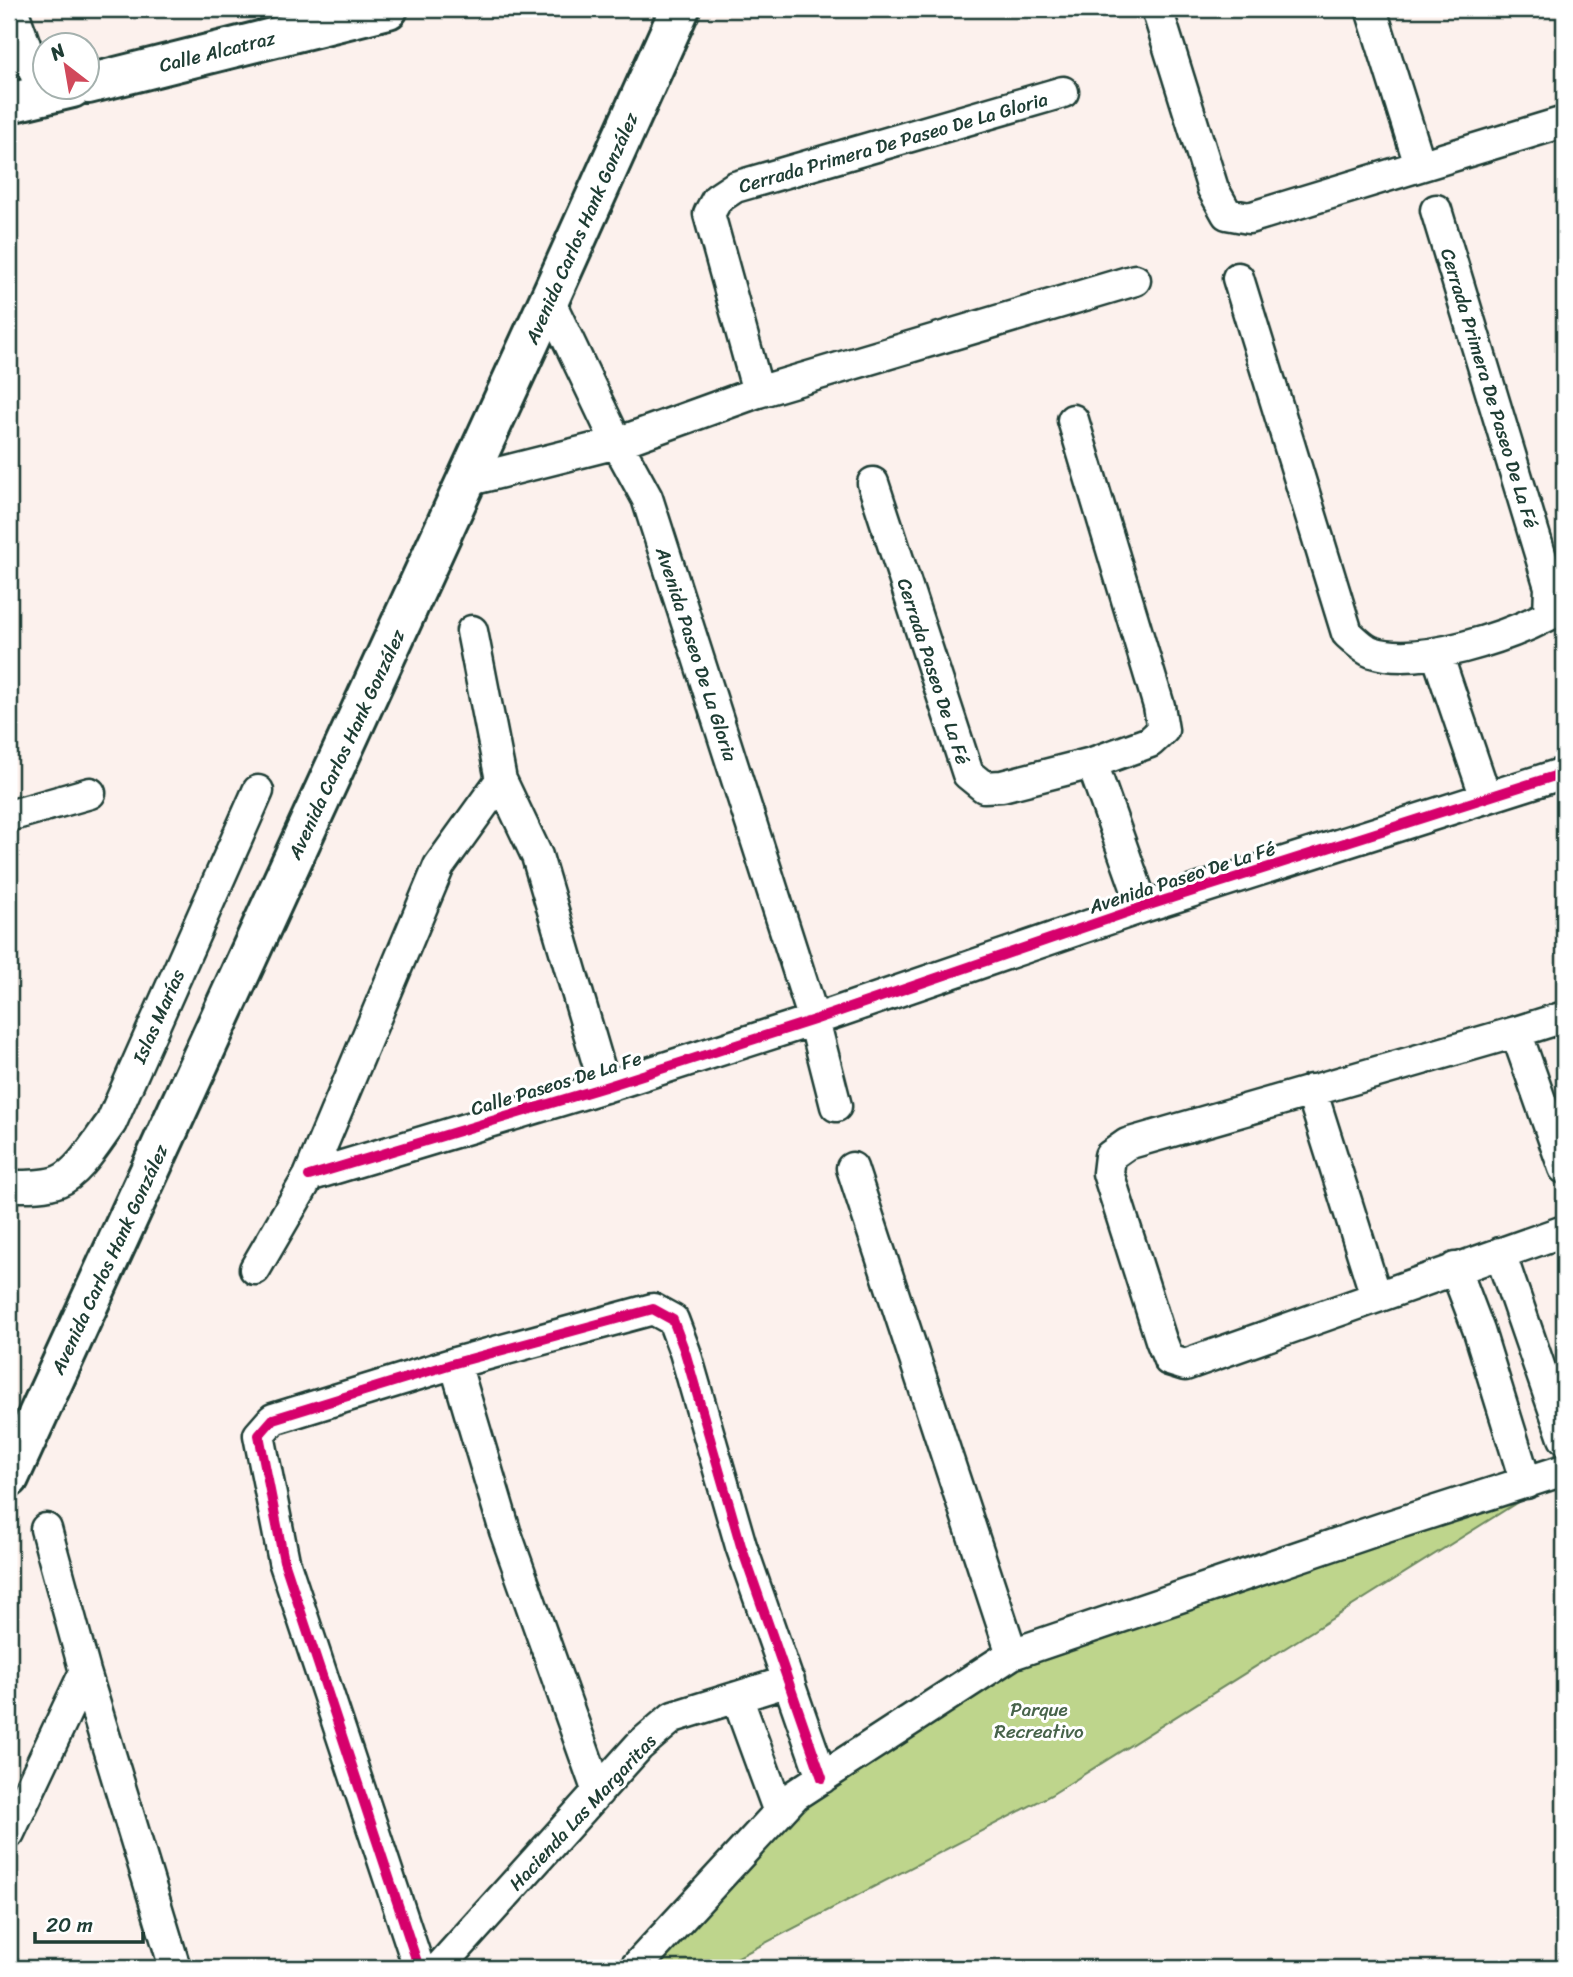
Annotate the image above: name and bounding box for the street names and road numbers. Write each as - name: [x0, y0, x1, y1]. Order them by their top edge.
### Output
- street label: Calle Alcatraz: [156, 21, 280, 82]
- street label: Cerrada Primera De Paseo De La Gloria: [735, 82, 1052, 203]
- street label: Avenida Carlos Hank González: [515, 106, 648, 350]
- street label: Cerrada Primera De Paseo De La Fé: [1431, 244, 1548, 532]
- street label: Avenida Paseo De La Gloria: [646, 542, 747, 766]
- street label: Cerrada Paseo De La Fé: [888, 574, 979, 769]
- street label: Avenida Carlos Hank González: [278, 623, 415, 866]
- street label: Avenida Paseo De La Fé: [1084, 832, 1280, 924]
- street label: Islas Marías: [123, 963, 194, 1070]
- street label: Calle Paseos De La Fe: [467, 1042, 646, 1125]
- street label: Avenida Carlos Hank González: [41, 1138, 178, 1381]
- street label: Hacienda Las Margaritas: [500, 1726, 664, 1899]

